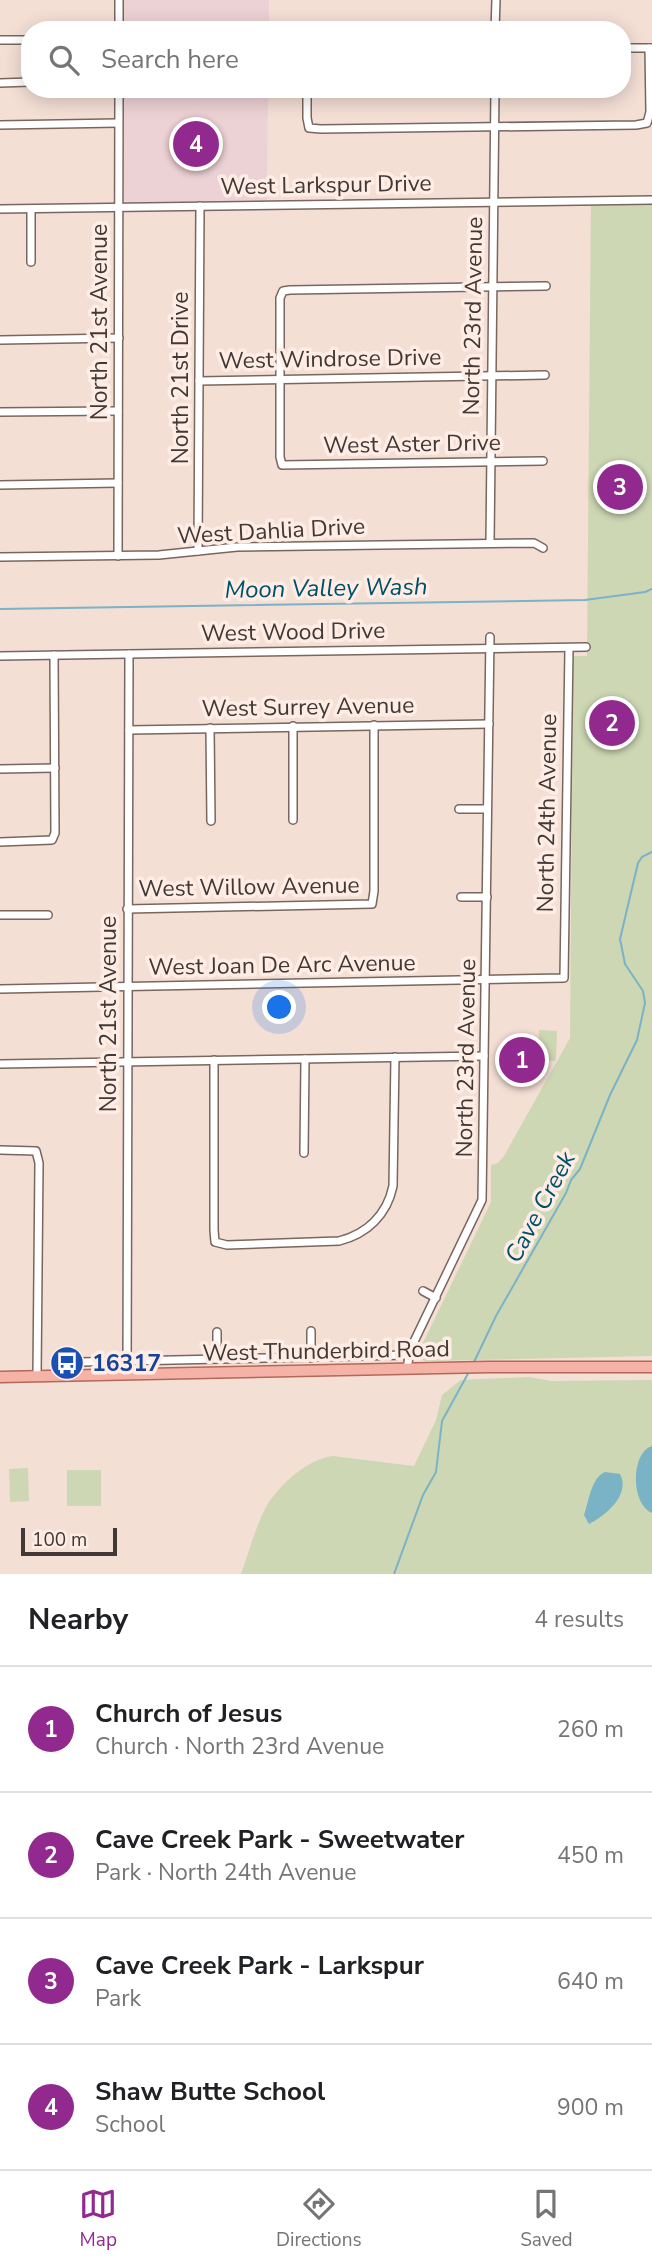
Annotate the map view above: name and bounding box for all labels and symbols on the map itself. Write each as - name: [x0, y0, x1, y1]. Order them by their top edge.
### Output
- pin: 4: [173, 118, 219, 170]
- street label: West Larkspur Drive: [220, 168, 432, 202]
- street label: North 23rd Avenue: [456, 216, 490, 416]
- street label: North 21st Avenue: [84, 224, 115, 420]
- street label: North 21st Drive: [165, 292, 196, 464]
- street label: West Windrose Drive: [218, 342, 442, 376]
- street label: West Aster Drive: [323, 427, 501, 461]
- pin: 3: [597, 461, 643, 513]
- street label: West Dahlia Drive: [176, 511, 366, 551]
- water label: Moon Valley Wash: [224, 570, 428, 606]
- street label: West Wood Drive: [200, 615, 386, 649]
- street label: West Surrey Avenue: [201, 690, 415, 724]
- pin: 2: [589, 697, 635, 749]
- street label: North 24th Avenue: [530, 713, 564, 913]
- street label: West Willow Avenue: [138, 870, 360, 904]
- street label: North 21st Avenue: [93, 916, 124, 1112]
- street label: West Joan De Arc Avenue: [148, 947, 416, 983]
- street label: North 23rd Avenue: [449, 958, 483, 1158]
- your location: [262, 990, 296, 1024]
- pin: 1: [499, 1034, 545, 1086]
- water label: Cave Creek: [497, 1145, 583, 1268]
- street label: West Thunderbird Road: [202, 1333, 450, 1369]
- bus stop icon: 16317: [48, 1344, 86, 1382]
- place label: 16317: [92, 1348, 161, 1379]
- scale bar: [21, 1525, 117, 1557]

